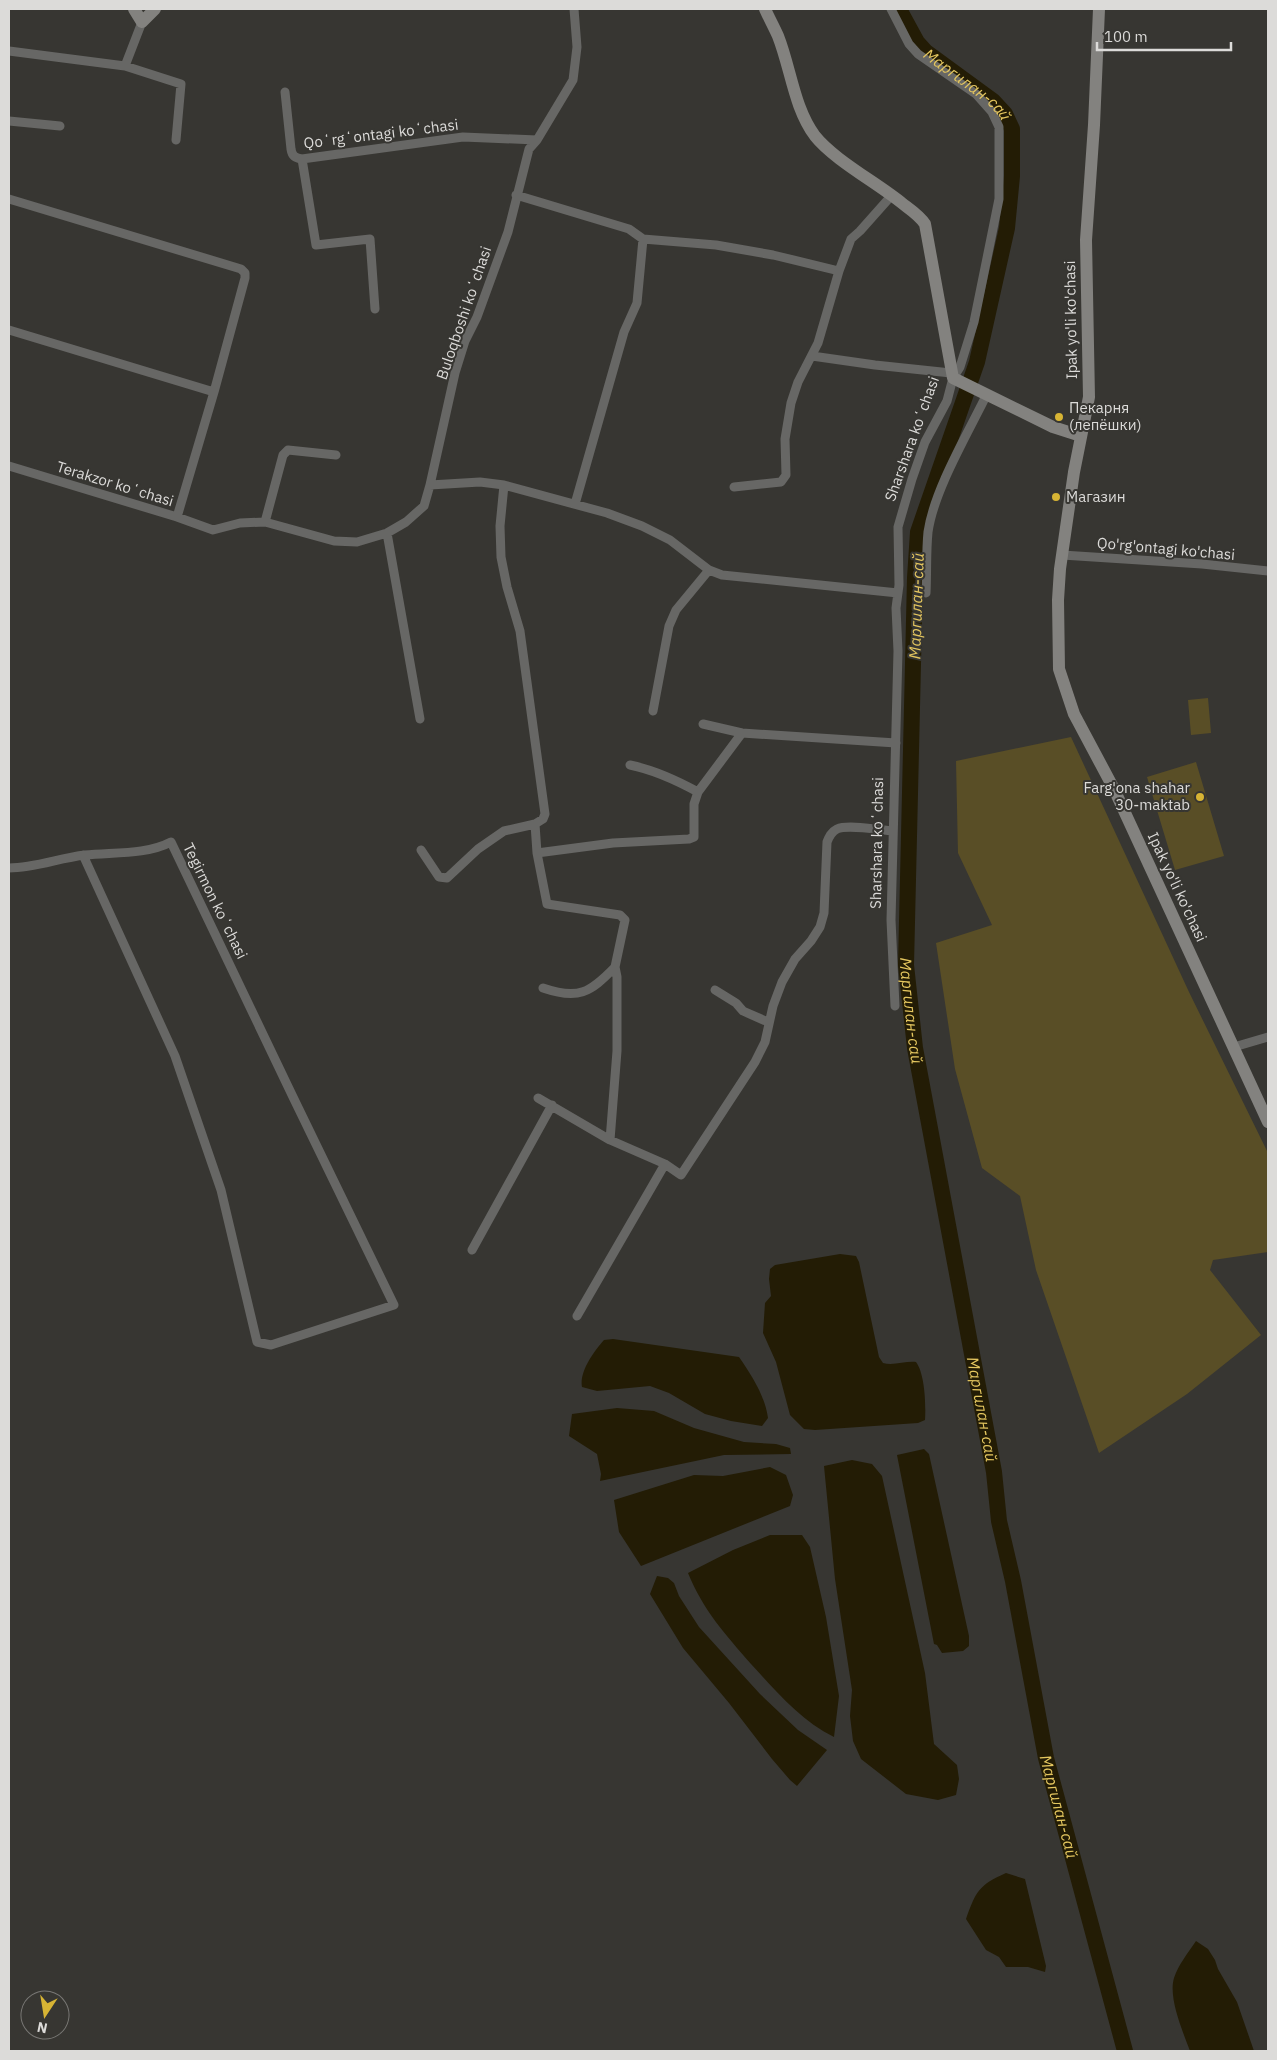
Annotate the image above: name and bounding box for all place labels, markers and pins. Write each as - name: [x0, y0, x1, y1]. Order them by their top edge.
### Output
- place label: Пекарня (лепёшки): [1069, 398, 1142, 434]
- marker: Пекарня (лепёшки): [1053, 411, 1065, 423]
- place label: Магазин: [1066, 487, 1126, 506]
- marker: Магазин: [1050, 491, 1062, 503]
- place label: Farg'ona shahar 30-maktab: [1083, 778, 1190, 814]
- marker: Farg'ona shahar 30-maktab: [1194, 791, 1206, 803]

